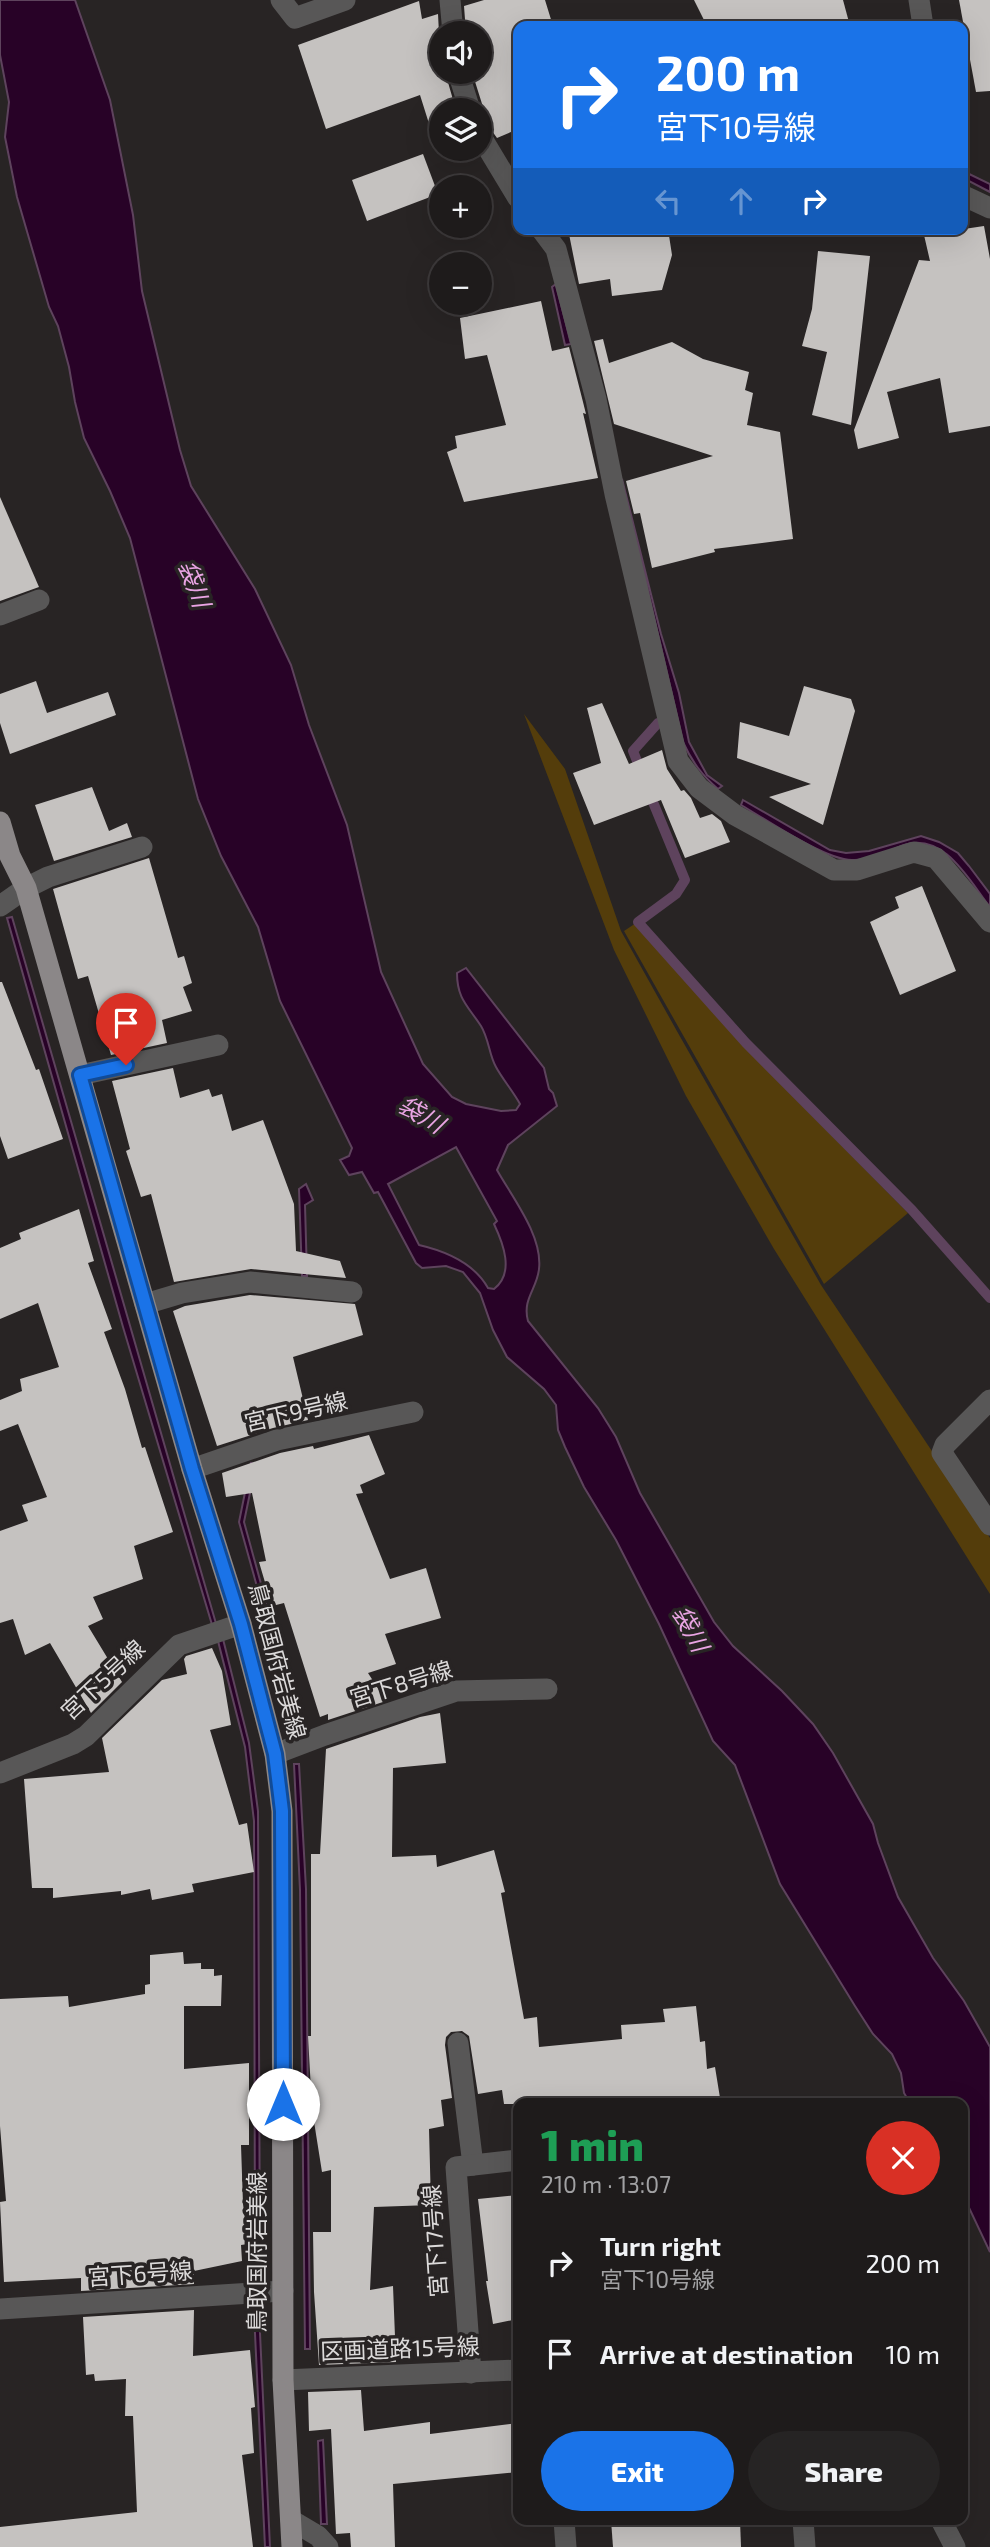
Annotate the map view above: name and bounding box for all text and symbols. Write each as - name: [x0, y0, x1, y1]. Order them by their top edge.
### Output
- map controls: [429, 21, 492, 315]
- button: sound: [429, 21, 492, 84]
- text: 200 m: [656, 42, 800, 101]
- icon: right: [541, 49, 632, 140]
- button: layers: [429, 98, 492, 161]
- text: 宮下10号線: [656, 107, 816, 145]
- button: +: [429, 175, 492, 238]
- icon: left: [649, 182, 687, 220]
- icon: ahead: [722, 182, 760, 220]
- icon: right: [795, 182, 833, 220]
- button: −: [429, 252, 492, 315]
- water label: 袋川: [174, 556, 218, 614]
- pin: [96, 993, 156, 1065]
- icon: arrive: [107, 1004, 145, 1042]
- water label: 袋川: [394, 1089, 452, 1140]
- street label: 宮下9号線: [241, 1386, 350, 1436]
- street label: 鳥取国府岩美線: [244, 1579, 312, 1742]
- water label: 袋川: [667, 1600, 717, 1659]
- street label: 宮下5号線: [55, 1633, 150, 1725]
- street label: 宮下8号線: [346, 1654, 455, 1712]
- position arrow: [246, 2067, 320, 2141]
- text: 1 min: [541, 2119, 644, 2169]
- button: close: [866, 2121, 940, 2195]
- text: 210 m · 13:07: [541, 2170, 671, 2198]
- street label: 鳥取国府岩美線: [242, 2172, 270, 2333]
- street label: 宮下17号線: [416, 2184, 452, 2298]
- text: Turn right: [600, 2230, 721, 2261]
- icon: right: [541, 2244, 579, 2282]
- text: 200 m: [865, 2247, 940, 2278]
- street label: 宮下6号線: [87, 2255, 193, 2291]
- text: 宮下10号線: [600, 2265, 715, 2293]
- street label: 区画道路15号線: [320, 2331, 480, 2365]
- icon: arrive: [541, 2335, 579, 2373]
- text: Arrive at destination: [600, 2338, 853, 2369]
- text: 10 m: [885, 2338, 940, 2369]
- button: Exit: [541, 2431, 734, 2511]
- button: Share: [748, 2431, 940, 2511]

